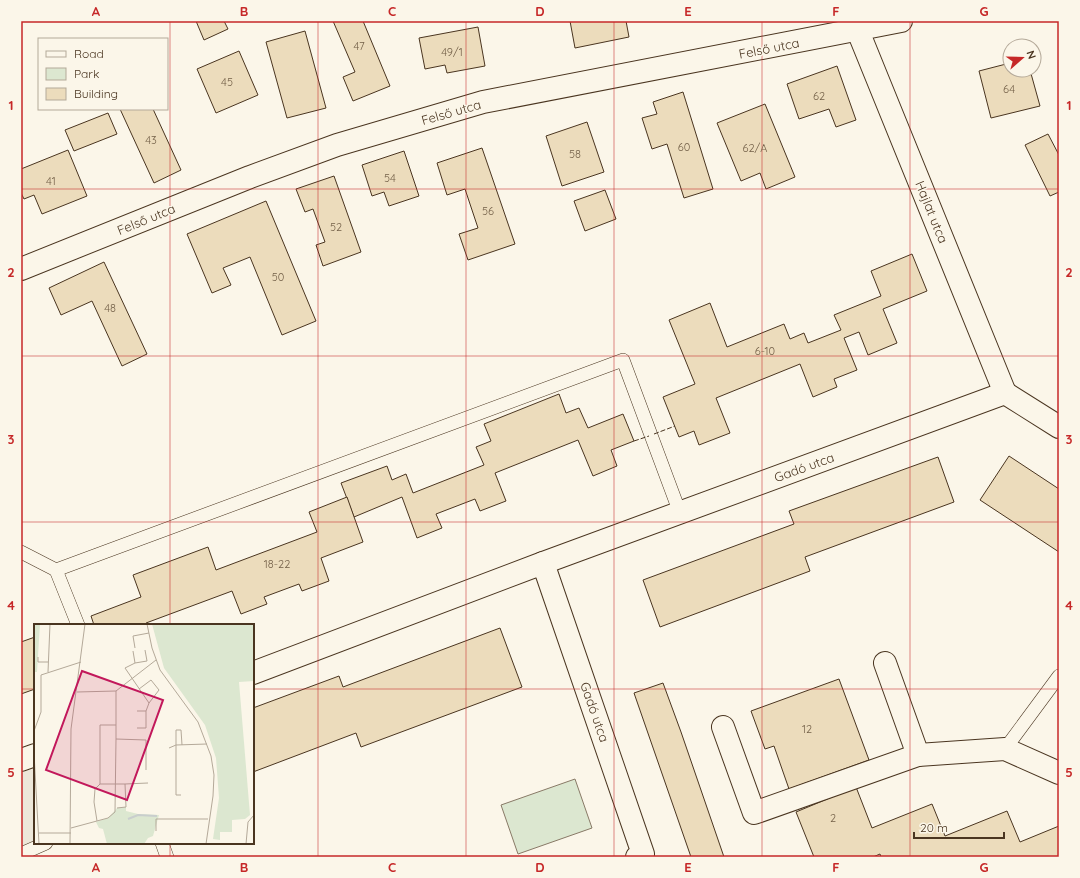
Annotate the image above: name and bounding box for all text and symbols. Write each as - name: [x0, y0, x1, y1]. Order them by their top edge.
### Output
- text: A: [92, 3, 101, 19]
- text: B: [240, 3, 248, 19]
- text: C: [388, 3, 396, 19]
- text: D: [535, 3, 545, 19]
- text: E: [684, 3, 692, 19]
- text: F: [832, 3, 840, 19]
- text: G: [979, 3, 989, 19]
- street label: Felső utca: [737, 34, 801, 62]
- legend: [38, 38, 168, 110]
- north arrow: [1002, 38, 1042, 78]
- house number: 47: [353, 39, 365, 53]
- house number: 49/1: [441, 45, 463, 59]
- text: Road: [74, 46, 104, 61]
- text: N: [1023, 48, 1039, 61]
- text: Park: [74, 66, 99, 81]
- house number: 45: [221, 75, 233, 89]
- house number: 64: [1003, 82, 1015, 96]
- text: Building: [74, 86, 118, 101]
- house number: 62: [813, 89, 825, 103]
- street label: Felső utca: [419, 96, 483, 128]
- text: 1: [8, 97, 14, 113]
- text: 1: [1066, 97, 1072, 113]
- house number: 43: [145, 133, 157, 147]
- house number: 60: [678, 140, 690, 154]
- house number: 62/A: [743, 141, 767, 155]
- house number: 58: [569, 147, 581, 161]
- house number: 54: [384, 171, 396, 185]
- house number: 41: [46, 174, 56, 188]
- street label: Hajlat utca: [912, 178, 952, 246]
- street label: Felső utca: [115, 200, 177, 238]
- house number: 56: [482, 204, 494, 218]
- house number: 52: [330, 220, 342, 234]
- text: 2: [7, 264, 15, 280]
- text: 2: [1065, 264, 1073, 280]
- house number: 50: [272, 270, 284, 284]
- house number: 48: [104, 301, 116, 315]
- house number: 6-10: [755, 344, 775, 358]
- text: 3: [8, 431, 15, 447]
- text: 3: [1066, 431, 1073, 447]
- street label: Gadó utca: [772, 449, 836, 485]
- house number: 18-22: [264, 557, 290, 571]
- text: 4: [7, 597, 15, 613]
- text: 4: [1065, 597, 1073, 613]
- inset map: [34, 624, 254, 844]
- street label: Gadó utca: [577, 680, 613, 744]
- house number: 12: [802, 722, 812, 736]
- text: 5: [7, 764, 15, 780]
- text: 5: [1065, 764, 1073, 780]
- house number: 2: [830, 811, 836, 825]
- scale bar: [914, 814, 1004, 840]
- text: 20 m: [920, 820, 948, 835]
- text: A: [92, 859, 101, 875]
- text: B: [240, 859, 248, 875]
- text: C: [388, 859, 396, 875]
- text: D: [535, 859, 545, 875]
- text: E: [684, 859, 692, 875]
- text: F: [832, 859, 840, 875]
- text: G: [979, 859, 989, 875]

